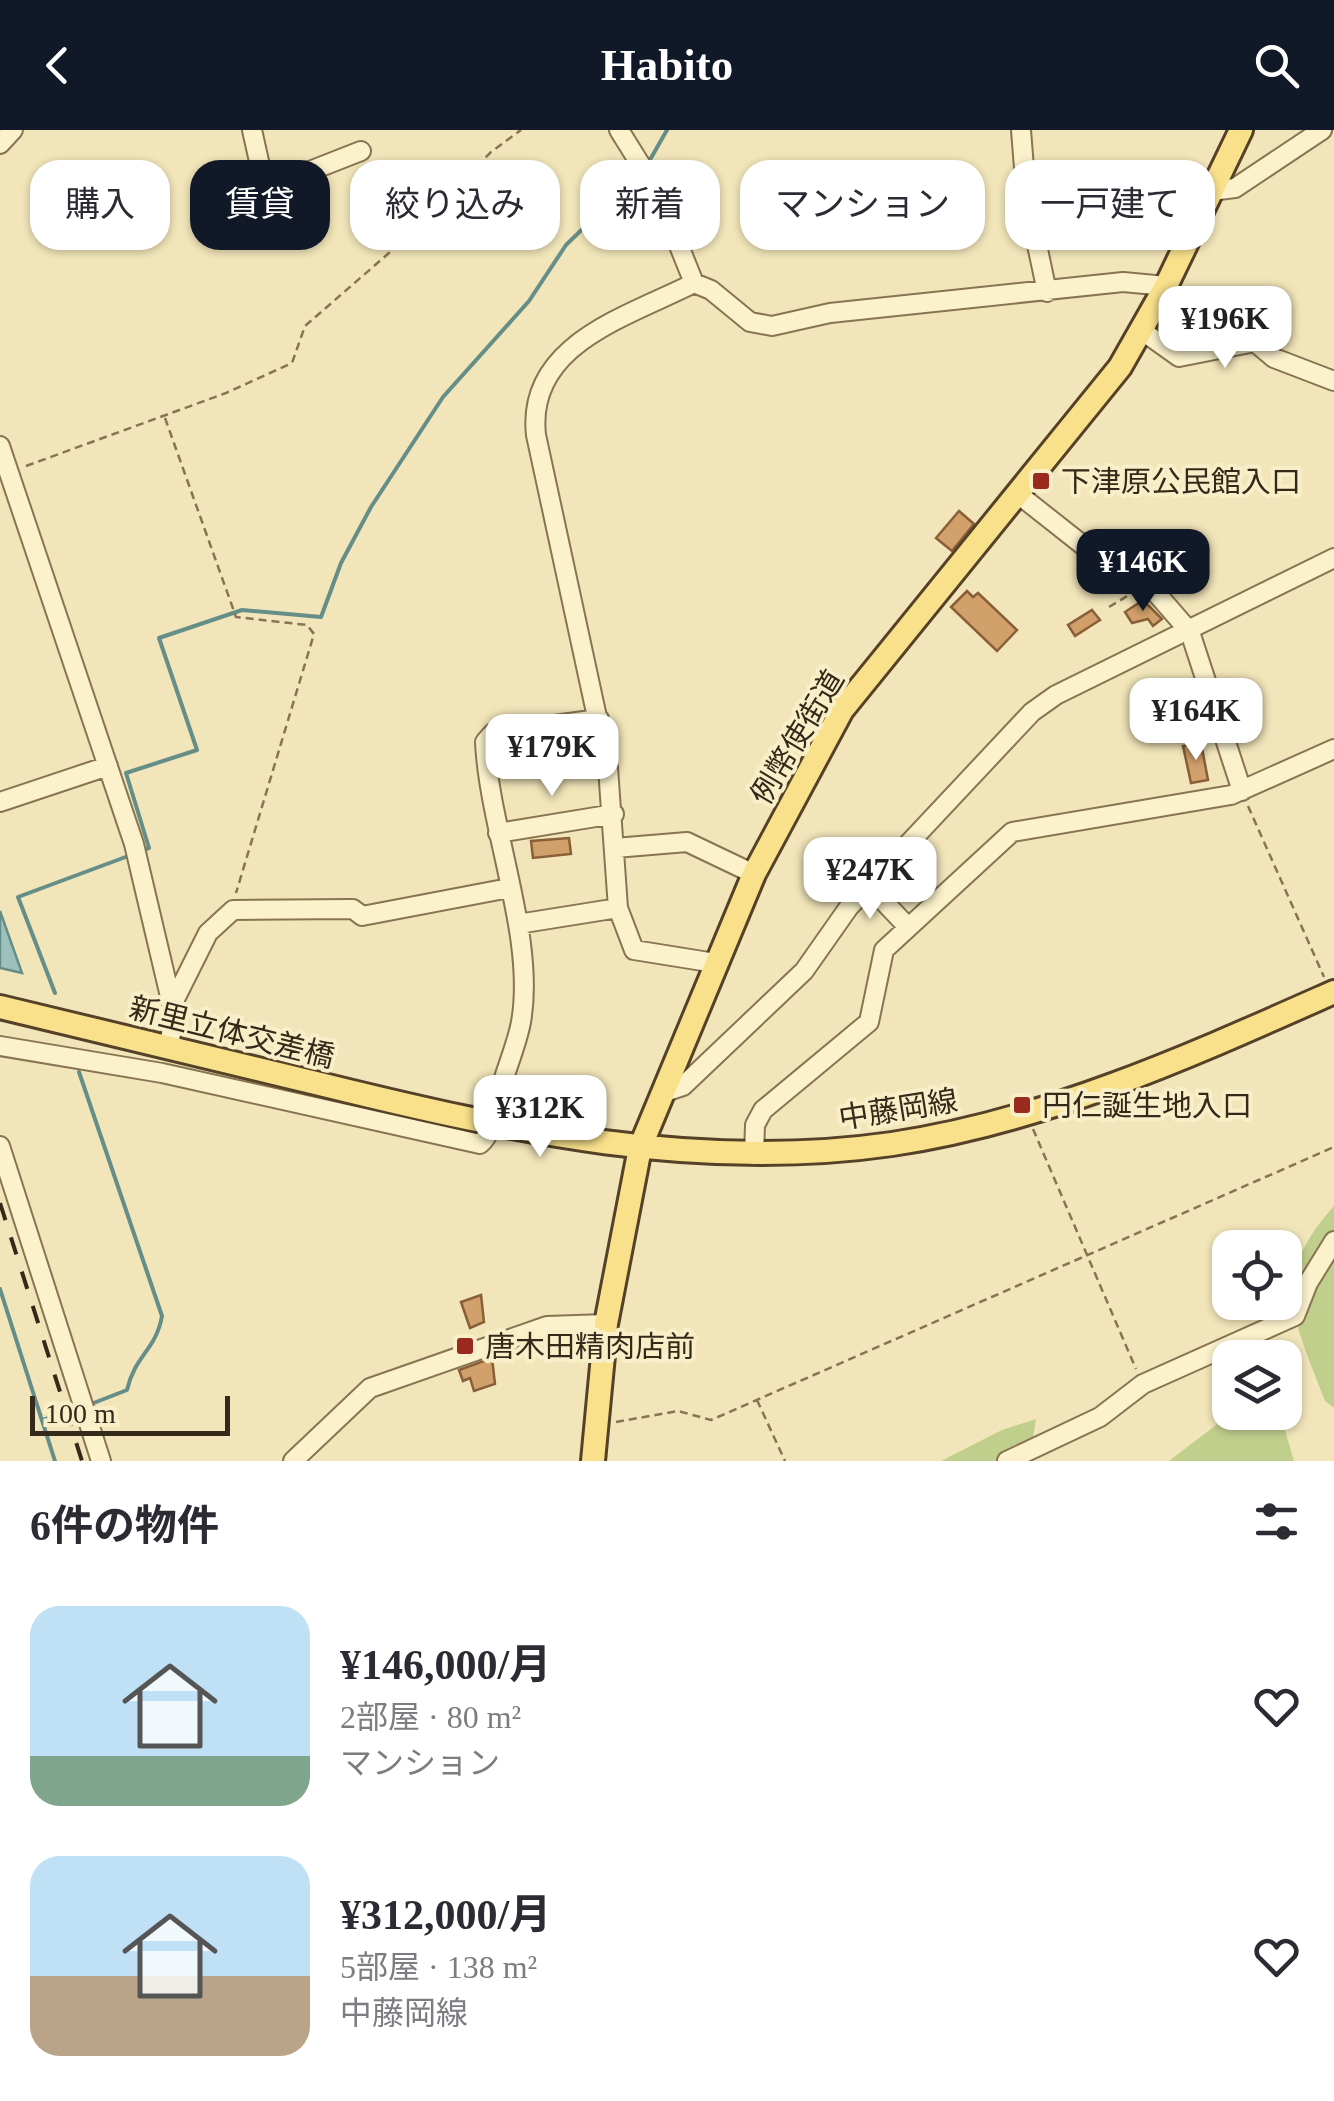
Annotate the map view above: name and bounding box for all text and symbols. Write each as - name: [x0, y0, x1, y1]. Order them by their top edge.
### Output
- icon: back: [30, 38, 85, 93]
- icon: search: [1249, 38, 1304, 93]
- text: Habito: [601, 40, 733, 90]
- chip: 購入: [30, 160, 170, 250]
- chip: 賃貸: [190, 160, 330, 250]
- chip: 絞り込み: [350, 160, 560, 250]
- chip: 新着: [580, 160, 720, 250]
- chip: マンション: [740, 160, 985, 250]
- chip: 一戸建て: [1005, 160, 1215, 250]
- pin: ¥196K: [1155, 286, 1295, 371]
- text: ¥196K: [1181, 300, 1269, 336]
- place label: 下津原公民館入口: [1061, 465, 1301, 498]
- marker: 下津原公民館入口: [1030, 470, 1052, 492]
- pin: ¥146K: [1073, 529, 1213, 614]
- text: ¥146K: [1099, 543, 1187, 579]
- street label: 例幣使街道: [744, 664, 850, 810]
- pin: ¥164K: [1126, 678, 1266, 763]
- text: ¥164K: [1152, 692, 1240, 728]
- pin: ¥179K: [482, 714, 622, 799]
- text: ¥179K: [508, 728, 596, 764]
- pin: ¥247K: [800, 837, 940, 922]
- text: ¥247K: [826, 851, 914, 887]
- street label: 新里立体交差橋: [126, 991, 338, 1073]
- pin: ¥312K: [470, 1075, 610, 1160]
- street label: 中藤岡線: [836, 1083, 960, 1135]
- text: ¥312K: [496, 1089, 584, 1125]
- place label: 円仁誕生地入口: [1042, 1089, 1252, 1122]
- marker: 円仁誕生地入口: [1011, 1094, 1033, 1116]
- map controls: [1212, 1230, 1302, 1430]
- button: locate: [1212, 1230, 1302, 1320]
- place label: 唐木田精肉店前: [485, 1330, 695, 1363]
- marker: 唐木田精肉店前: [454, 1335, 476, 1357]
- button: layers: [1212, 1340, 1302, 1430]
- scale bar: [30, 1391, 230, 1436]
- text: 100 m: [45, 1398, 116, 1429]
- icon: filters: [1249, 1494, 1304, 1549]
- text: 6件の物件: [30, 1503, 219, 1549]
- text: ¥146,000/月: [340, 1642, 551, 1688]
- icon: home: [110, 1646, 230, 1766]
- icon: heart: [1249, 1679, 1304, 1734]
- text: 2部屋 · 80 m²: [340, 1699, 521, 1735]
- text: マンション: [340, 1745, 500, 1781]
- text: ¥312,000/月: [340, 1892, 551, 1938]
- icon: home: [110, 1896, 230, 2016]
- icon: heart: [1249, 1929, 1304, 1984]
- text: 5部屋 · 138 m²: [340, 1949, 537, 1985]
- text: 中藤岡線: [340, 1995, 468, 2031]

